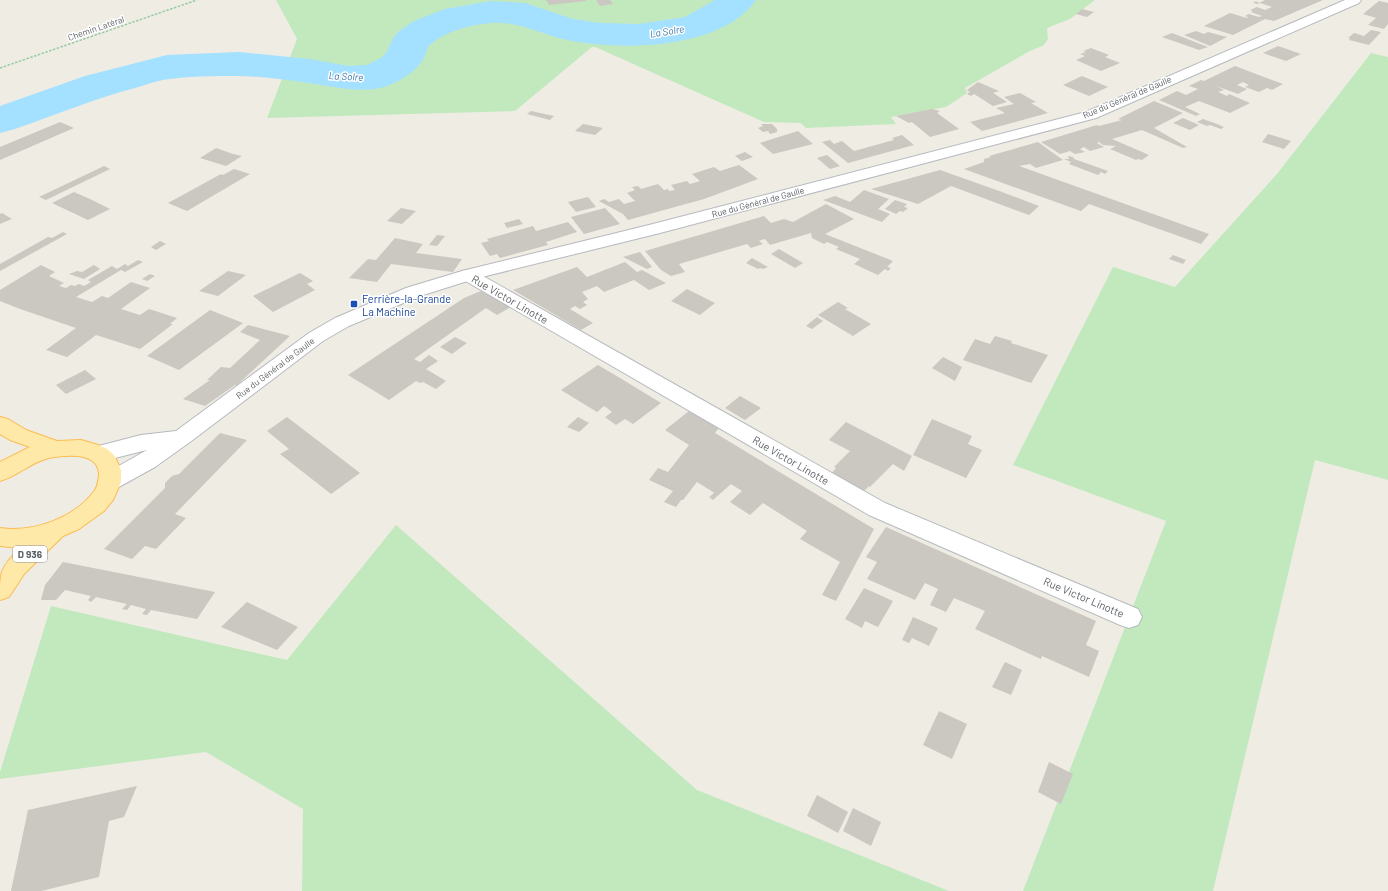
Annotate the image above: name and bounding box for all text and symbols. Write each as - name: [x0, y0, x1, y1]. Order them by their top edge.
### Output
- street label: Chemin Latéral: [66, 13, 126, 43]
- water label: La Solre: [649, 22, 685, 40]
- water label: La Solre: [328, 69, 364, 83]
- street label: Rue du Général de Gaulle: [1081, 73, 1173, 121]
- street label: Rue du Général de Gaulle: [710, 184, 806, 220]
- street label: Rue Victor Linotte: [469, 272, 551, 326]
- place label: Ferrière-la-Grande La Machine: [362, 292, 451, 318]
- marker: Ferrière-la-Grande La Machine: [349, 299, 359, 309]
- street label: Rue du Général de Gaulle: [234, 335, 317, 401]
- street label: Rue Victor Linotte: [750, 433, 832, 487]
- road number: D 936: [13, 546, 47, 562]
- street label: Rue Victor Linotte: [1042, 574, 1126, 620]

